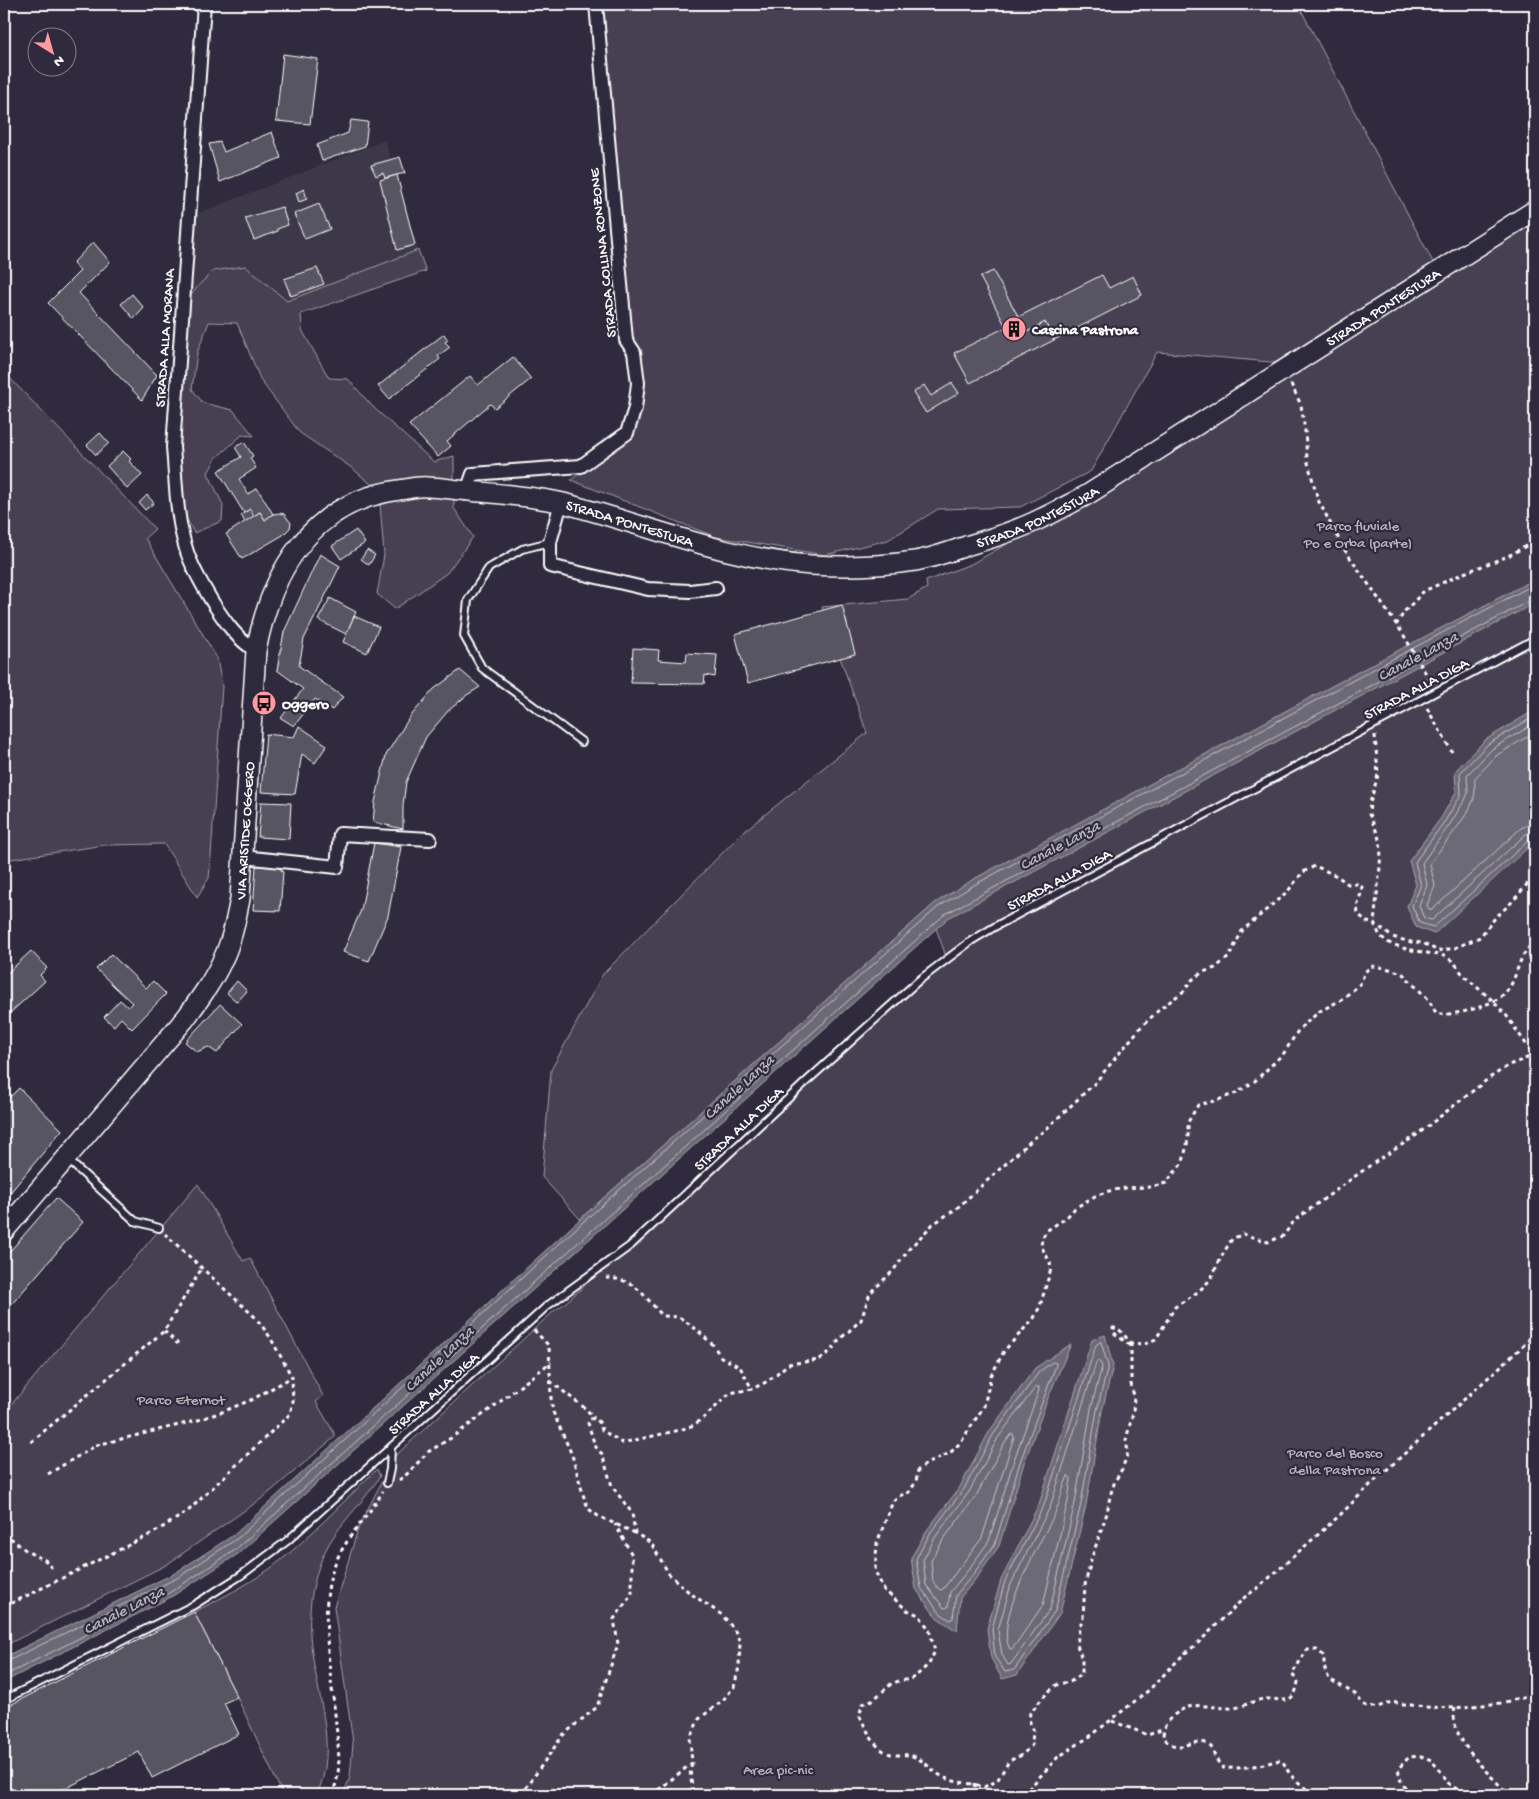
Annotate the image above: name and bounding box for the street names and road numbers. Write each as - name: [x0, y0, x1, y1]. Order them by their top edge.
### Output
- street label: STRADA COLLINA RONZONE: [586, 167, 622, 338]
- street label: STRADA PONTESTURA: [1323, 265, 1445, 352]
- street label: STRADA ALLA MORANA: [152, 267, 180, 408]
- street label: STRADA PONTESTURA: [975, 482, 1104, 553]
- street label: STRADA PONTESTURA: [564, 497, 696, 553]
- street label: STRADA ALLA DIGA: [1362, 654, 1473, 725]
- street label: VIA ARISTIDE OGGERO: [233, 761, 260, 901]
- street label: STRADA ALLA DIGA: [1005, 845, 1116, 916]
- street label: STRADA ALLA DIGA: [691, 1083, 789, 1175]
- street label: STRADA ALLA DIGA: [385, 1348, 484, 1440]

